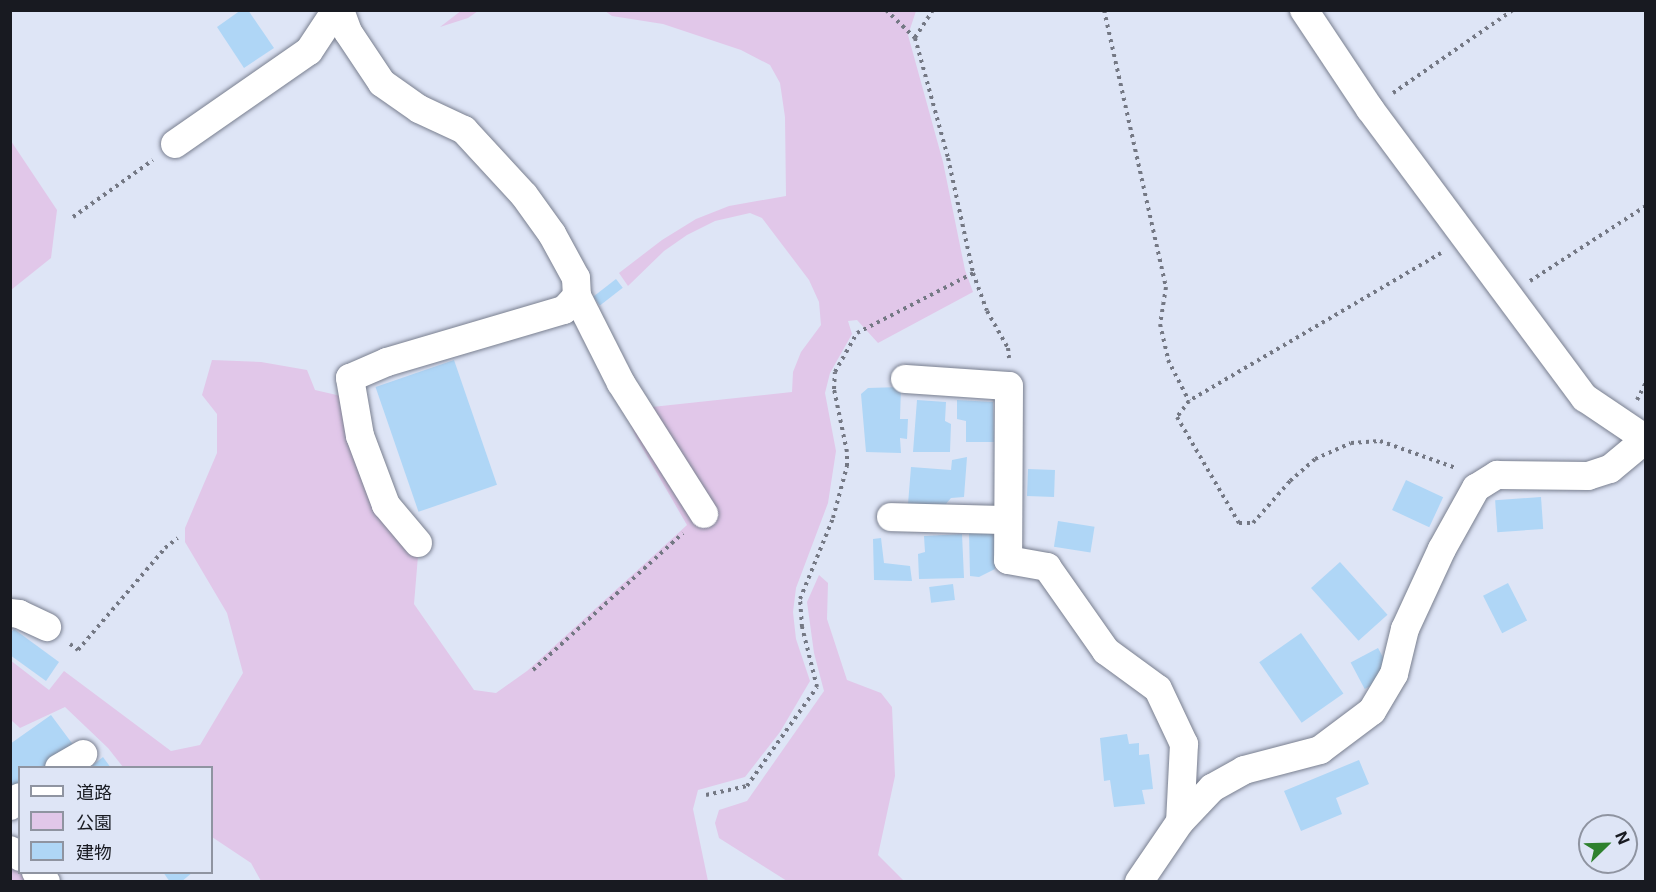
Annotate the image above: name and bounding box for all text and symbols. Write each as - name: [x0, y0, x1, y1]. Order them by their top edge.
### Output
- legend: [18, 766, 213, 874]
- text: 道路: [76, 782, 112, 803]
- text: 公園: [76, 812, 112, 833]
- north arrow: [1578, 814, 1638, 874]
- text: N: [1611, 828, 1634, 847]
- text: 建物: [76, 842, 112, 863]

